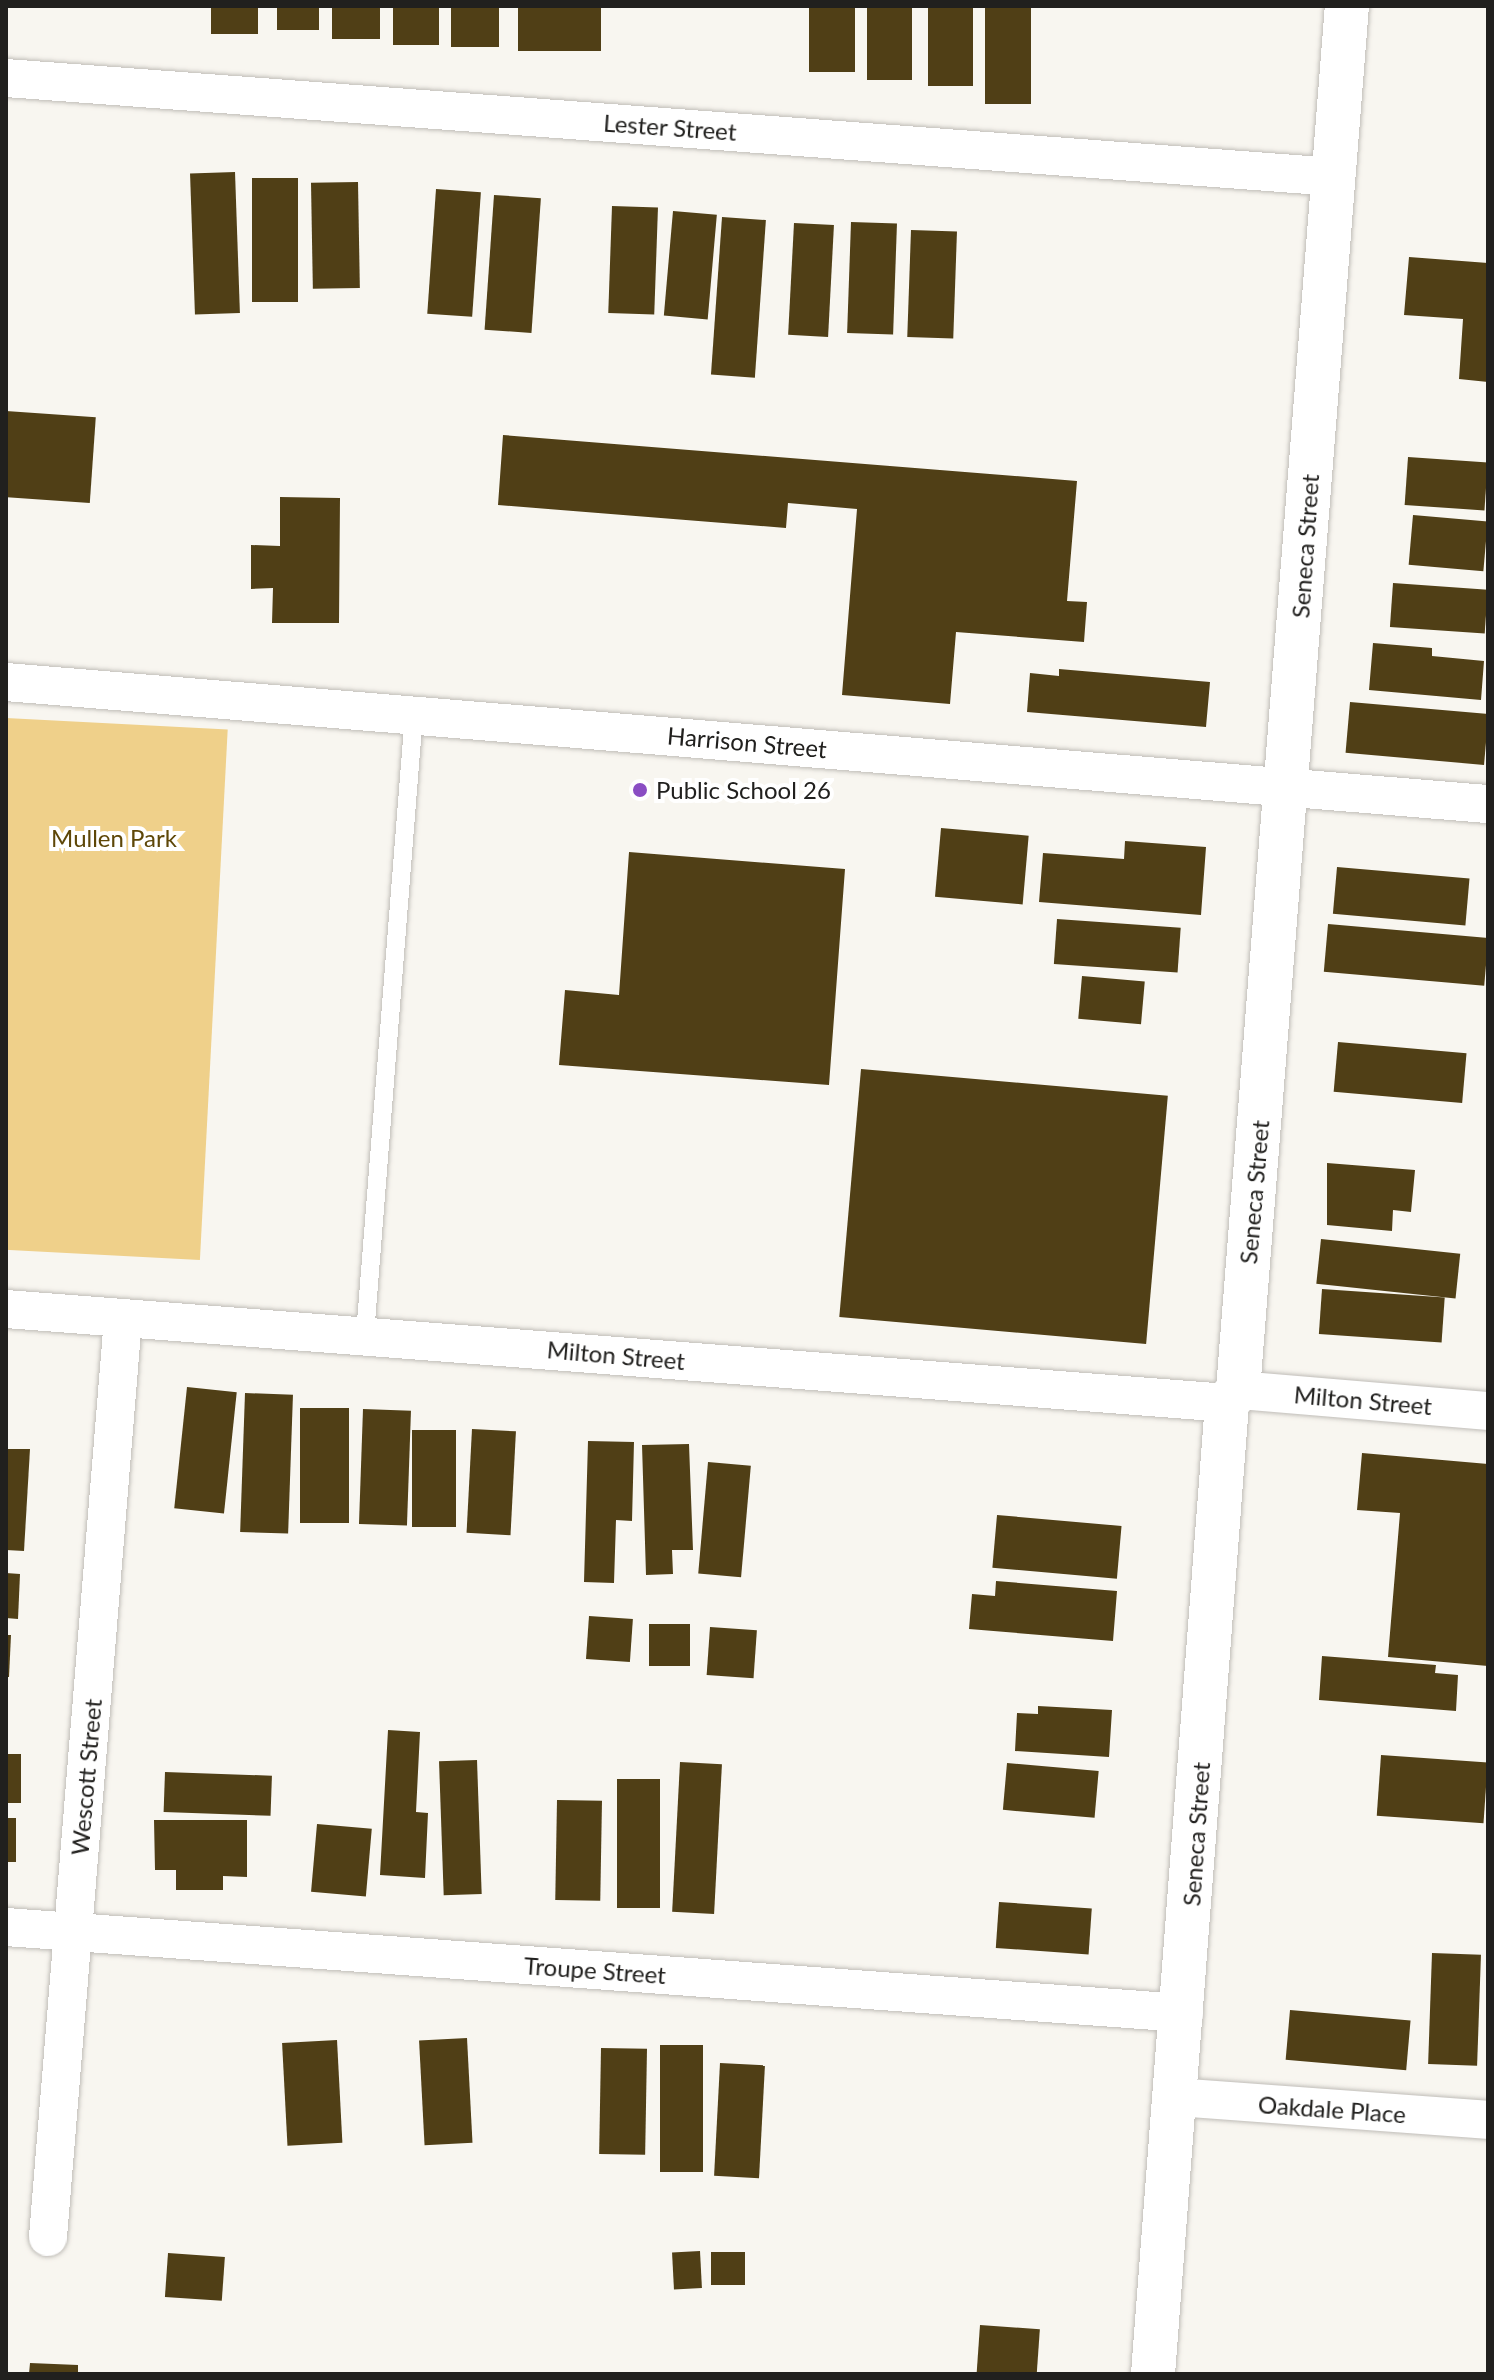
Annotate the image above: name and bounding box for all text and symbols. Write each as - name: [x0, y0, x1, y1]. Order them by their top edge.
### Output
- street label: Lester Street: [602, 108, 738, 146]
- street label: Seneca Street: [1286, 473, 1324, 619]
- street label: Harrison Street: [666, 721, 828, 763]
- place label: Public School 26: [656, 776, 831, 804]
- marker: Public School 26: [631, 781, 649, 799]
- park label: Mullen Park: [51, 824, 177, 852]
- street label: Seneca Street: [1233, 1119, 1275, 1265]
- street label: Milton Street: [546, 1335, 686, 1375]
- street label: Milton Street: [1293, 1380, 1433, 1420]
- street label: Wescott Street: [65, 1698, 107, 1856]
- street label: Seneca Street: [1177, 1761, 1215, 1907]
- street label: Troupe Street: [523, 1951, 667, 1989]
- street label: Oakdale Place: [1257, 2089, 1407, 2129]

